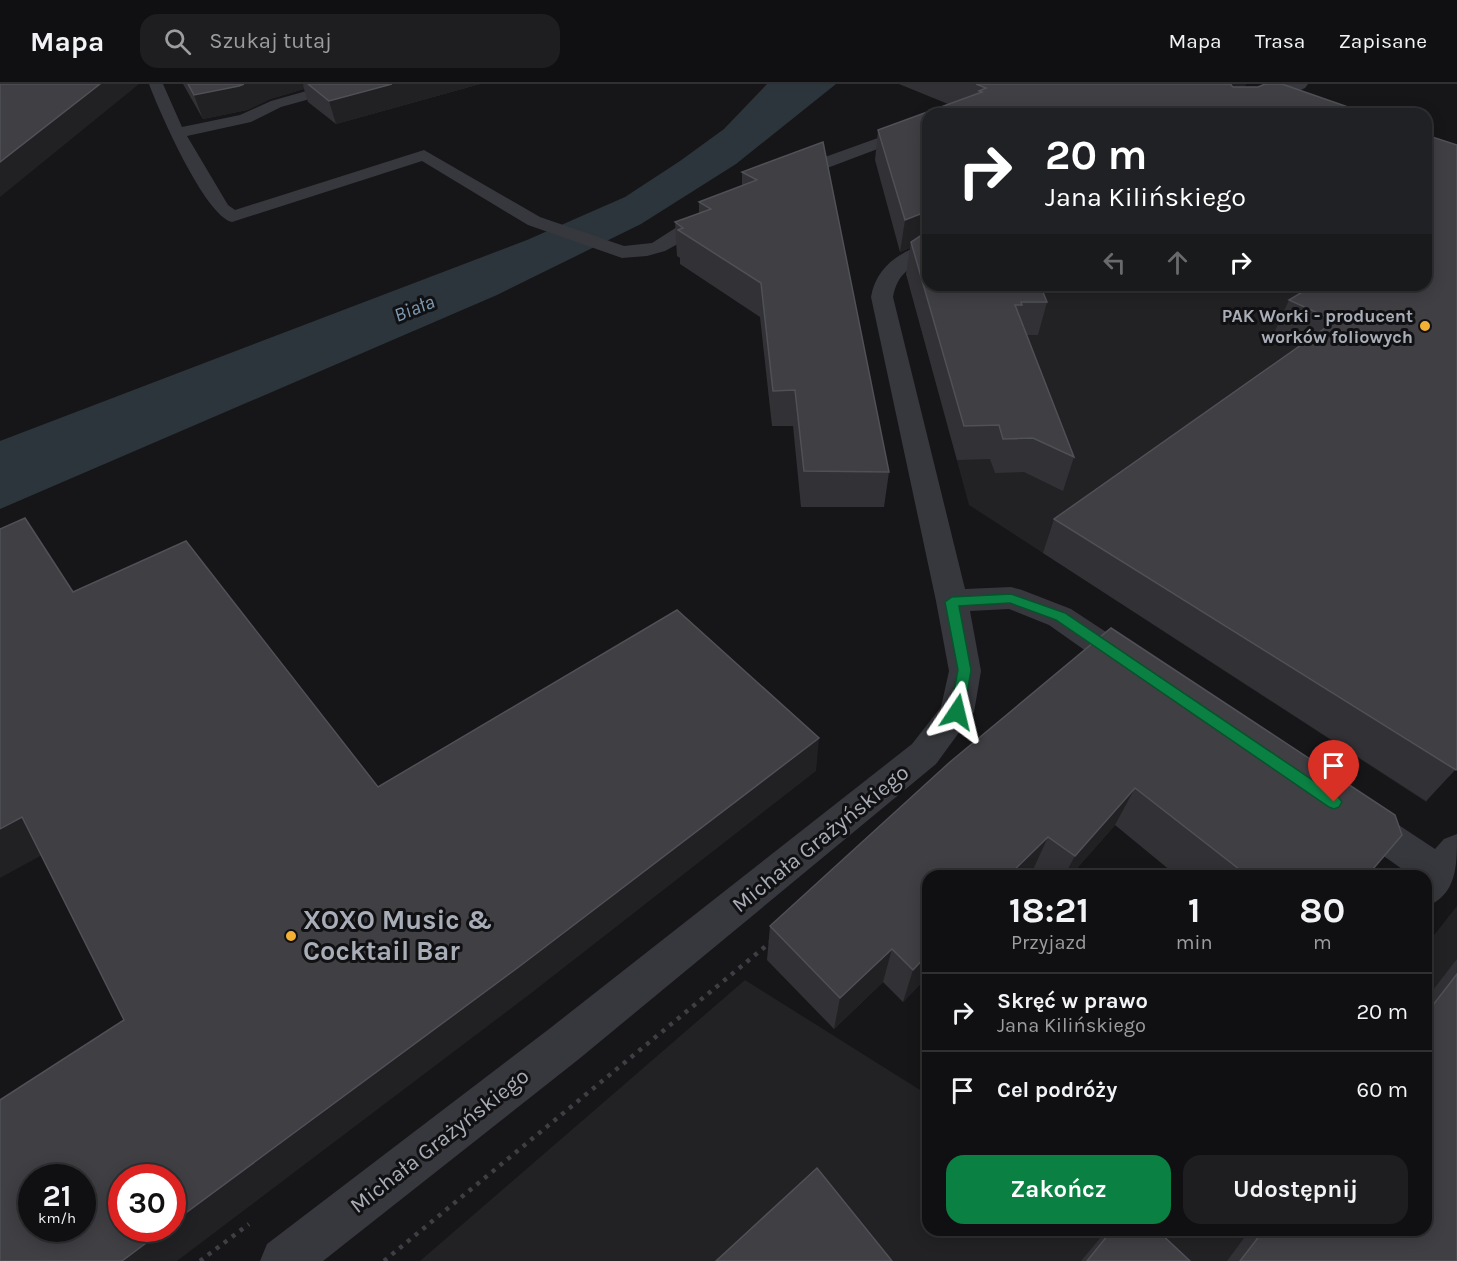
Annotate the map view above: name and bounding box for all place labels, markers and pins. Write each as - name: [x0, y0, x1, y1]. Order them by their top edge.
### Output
- place label: PAK Worki - producent worków foliowych: [1222, 305, 1413, 348]
- marker: PAK Worki - producent worków foliowych: [1418, 319, 1432, 333]
- pin: [1308, 740, 1359, 802]
- place label: XOXO Music & Cocktail Bar: [303, 904, 492, 967]
- marker: XOXO Music & Cocktail Bar: [284, 929, 298, 943]

